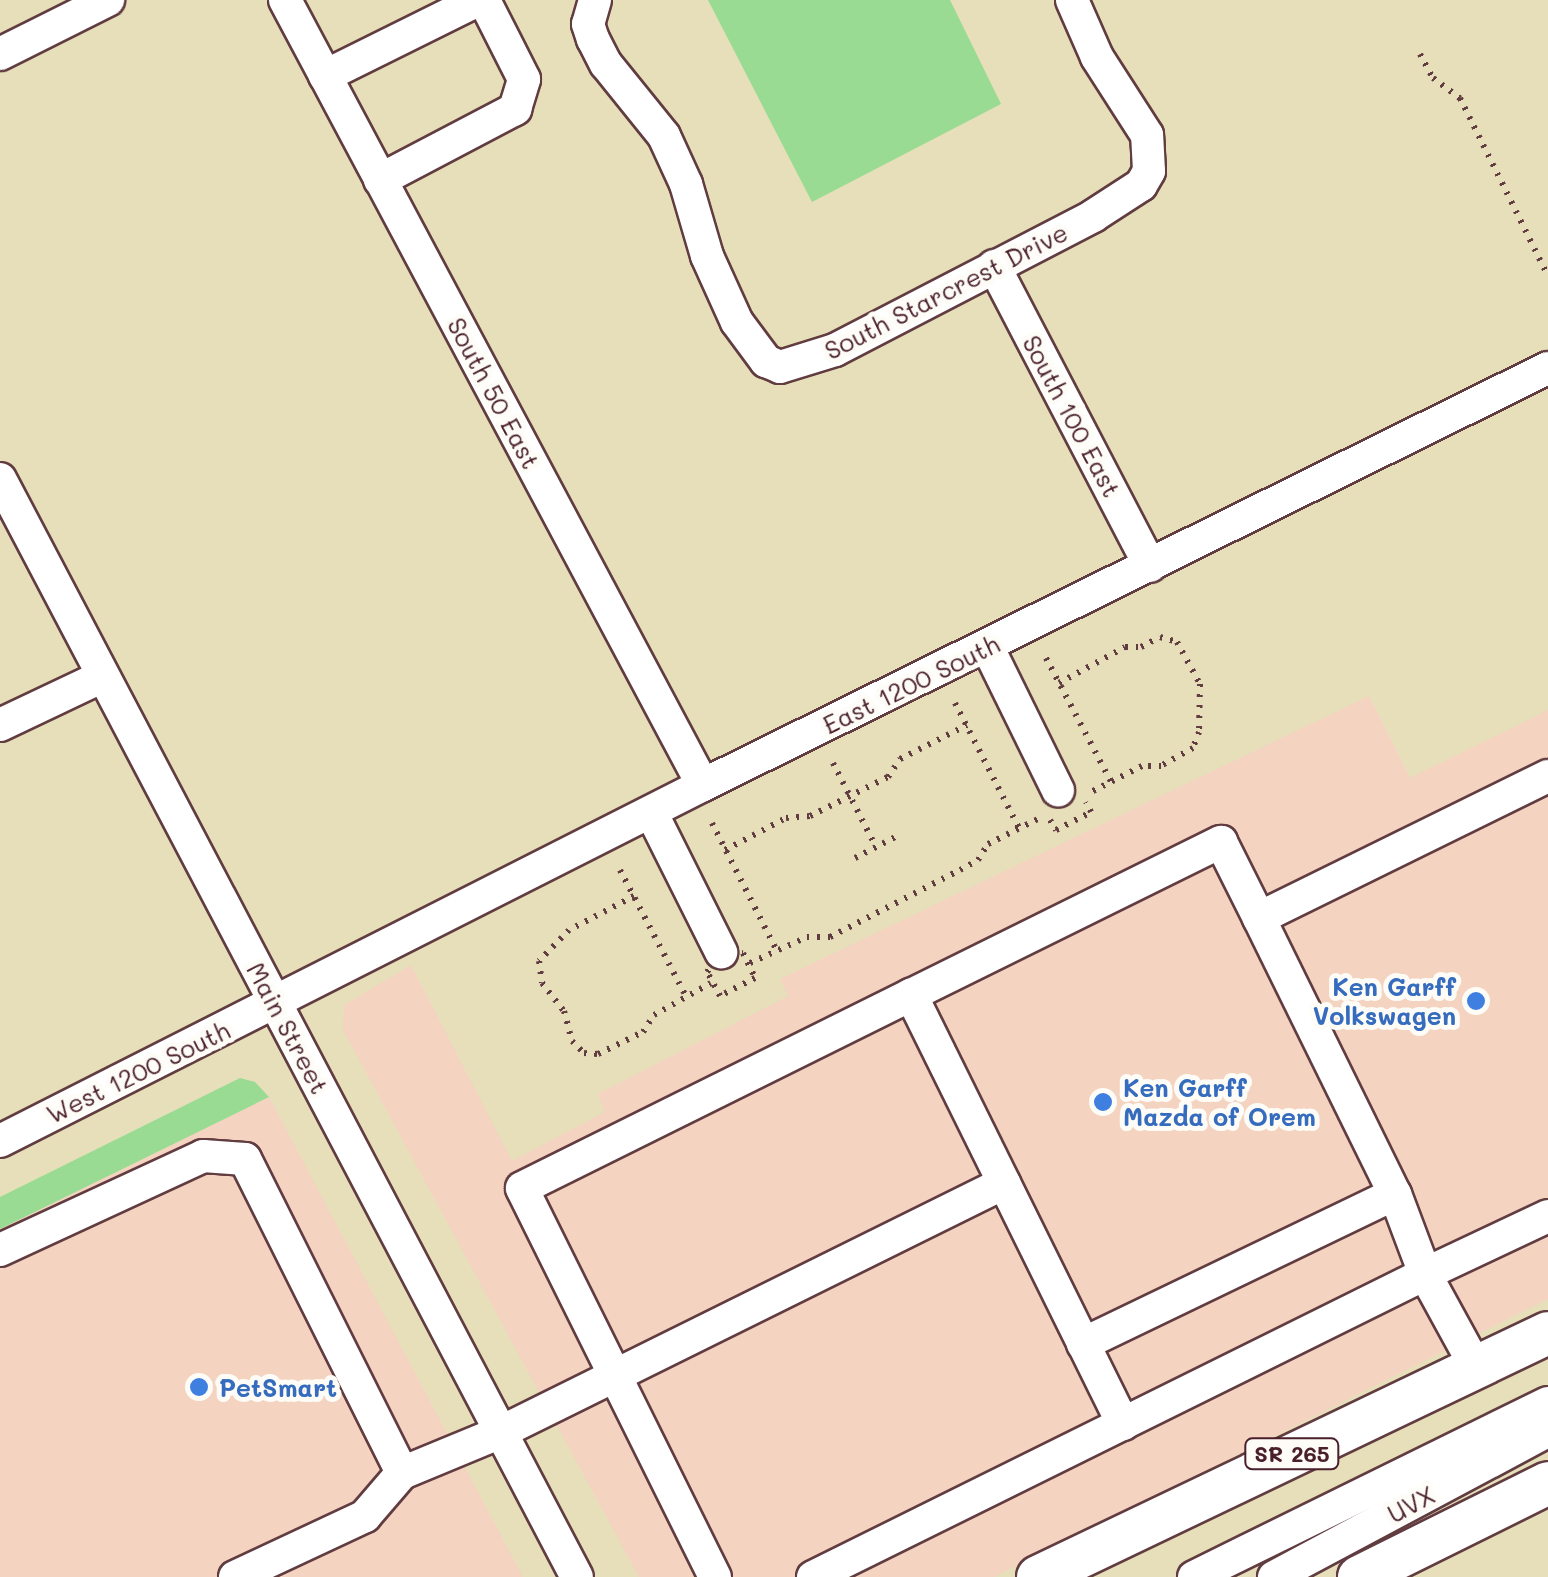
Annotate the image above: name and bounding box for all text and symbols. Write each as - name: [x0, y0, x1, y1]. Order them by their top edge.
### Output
- street label: South Starcrest Drive: [819, 217, 1073, 365]
- street label: South 50 East: [442, 312, 546, 474]
- street label: South 100 East: [1017, 330, 1127, 502]
- street label: East 1200 South: [818, 628, 1004, 740]
- street label: Main Street: [241, 957, 335, 1099]
- place label: Ken Garff Volkswagen: [1313, 972, 1456, 1031]
- marker: Ken Garff Volkswagen: [1465, 990, 1487, 1012]
- street label: West 1200 South: [41, 1015, 235, 1129]
- place label: Ken Garff Mazda of Orem: [1123, 1073, 1316, 1132]
- marker: Ken Garff Mazda of Orem: [1092, 1091, 1114, 1113]
- place label: PetSmart: [219, 1372, 337, 1402]
- marker: PetSmart: [188, 1376, 210, 1398]
- road number: SR 265: [1242, 1437, 1342, 1471]
- street label: UVX: [1382, 1479, 1440, 1529]

